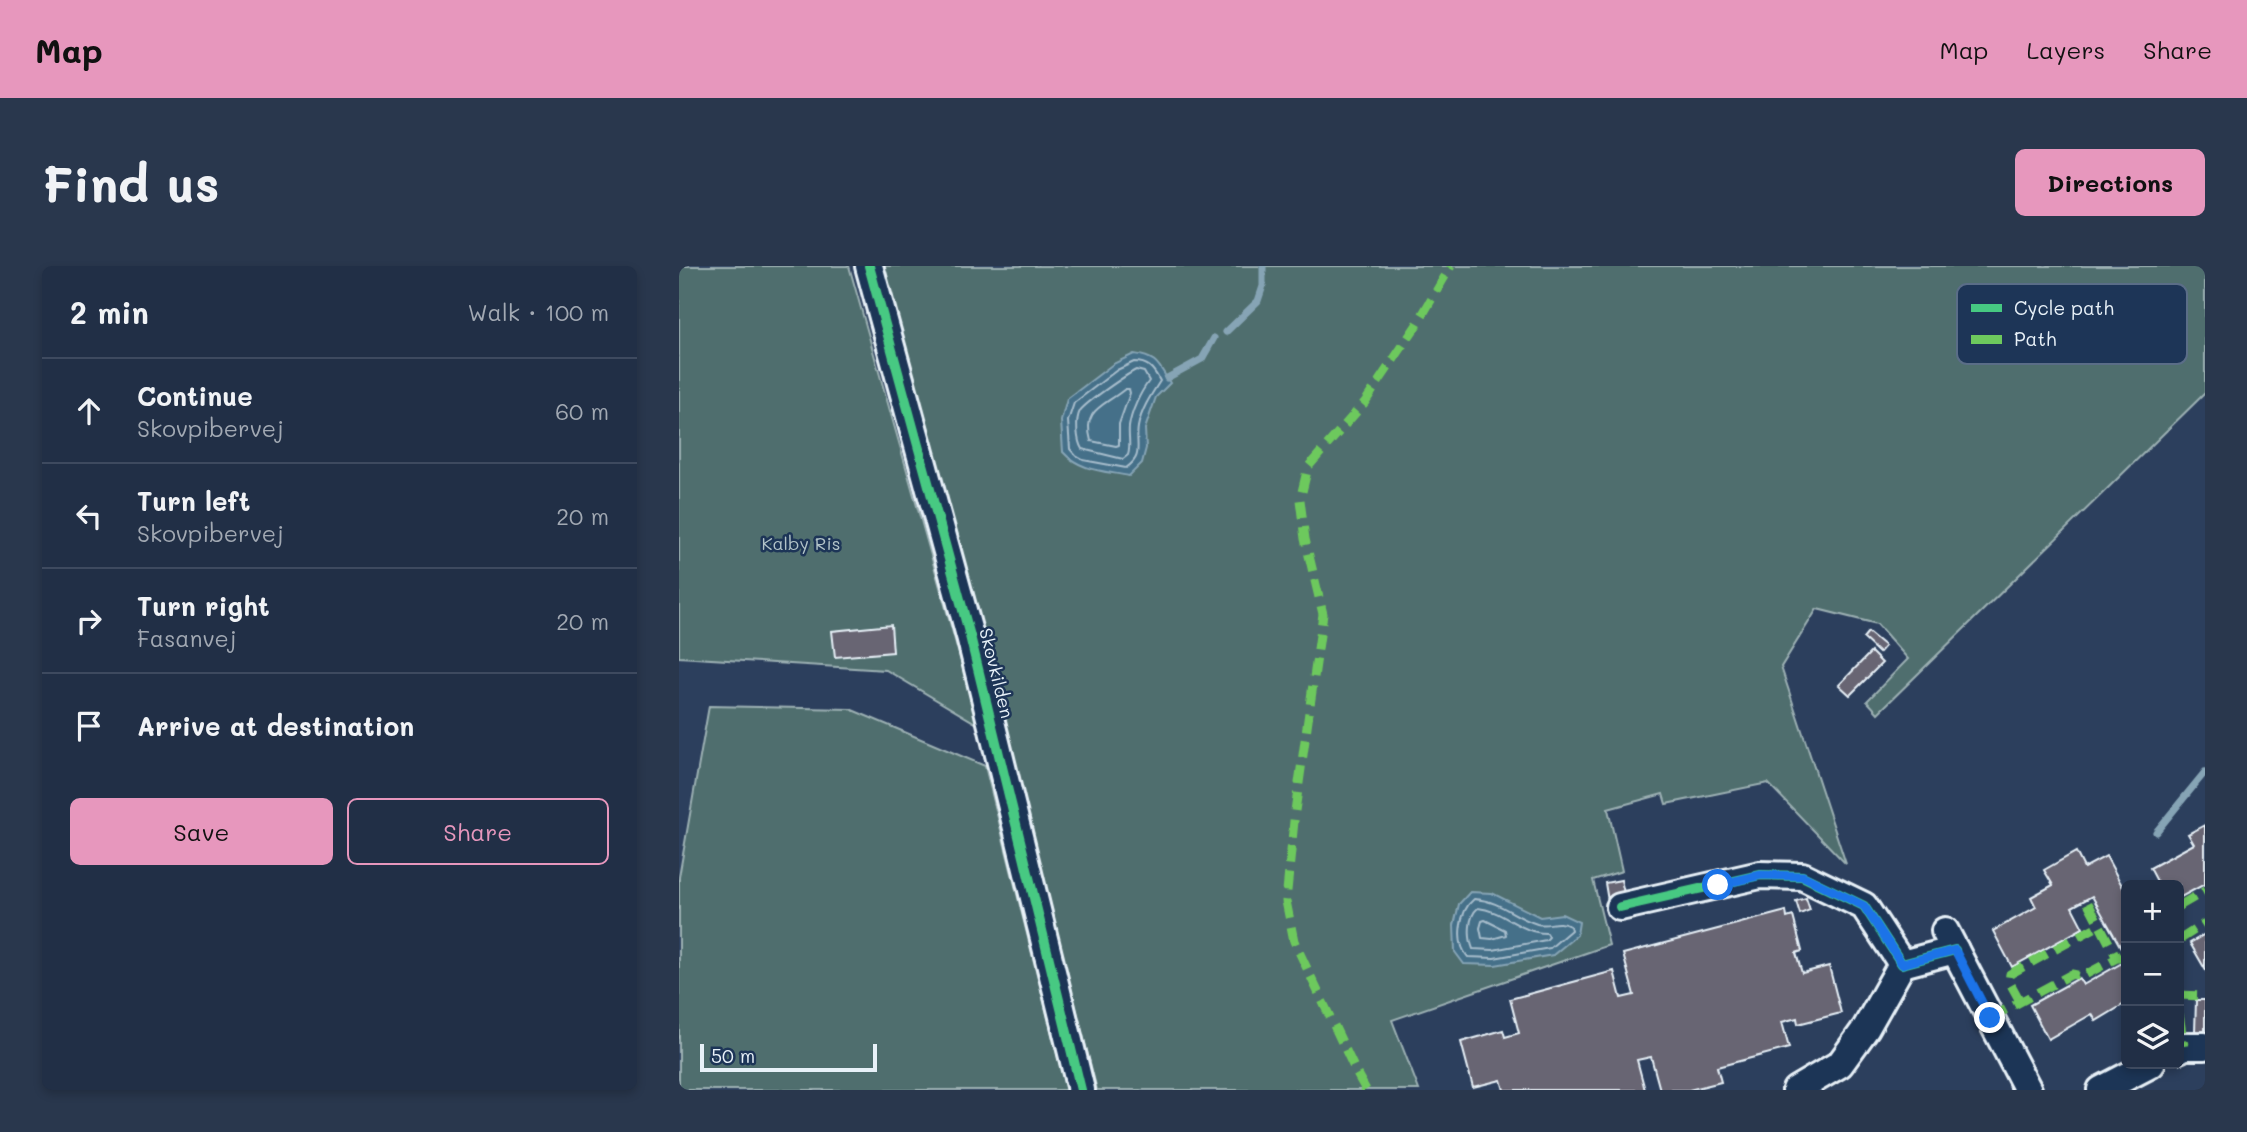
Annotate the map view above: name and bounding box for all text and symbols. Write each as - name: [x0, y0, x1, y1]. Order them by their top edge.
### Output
- text: Map: [35, 28, 103, 71]
- text: Map: [1940, 34, 1988, 65]
- text: Layers: [2026, 34, 2105, 65]
- text: Share: [2143, 34, 2212, 65]
- button: Directions: [2015, 149, 2205, 216]
- text: Find us: [42, 151, 220, 214]
- legend: [1957, 284, 2187, 364]
- text: 2 min: [70, 292, 149, 332]
- text: Cycle path: [2014, 295, 2114, 320]
- text: Walk · 100 m: [467, 297, 609, 327]
- text: Path: [2014, 326, 2057, 351]
- text: Continue: [137, 379, 253, 413]
- icon: ahead: [70, 392, 108, 430]
- text: 60 m: [555, 396, 609, 426]
- text: Skovpibervej: [137, 413, 284, 443]
- text: Turn left: [137, 484, 250, 518]
- icon: left: [70, 497, 108, 535]
- text: 20 m: [556, 501, 609, 531]
- text: Skovpibervej: [137, 518, 284, 548]
- park label: Kalby Ris: [761, 531, 841, 555]
- text: Turn right: [137, 589, 270, 623]
- icon: right: [70, 602, 108, 640]
- text: 20 m: [556, 606, 609, 636]
- text: Fasanvej: [137, 623, 237, 653]
- street label: Skovkilden: [974, 625, 1020, 721]
- icon: arrive: [70, 707, 108, 745]
- text: Arrive at destination: [137, 709, 414, 743]
- button: Save: [70, 798, 333, 865]
- button: Share: [347, 798, 609, 865]
- route start: [1702, 869, 1733, 900]
- map controls: [2121, 880, 2184, 1069]
- button: +: [2121, 880, 2184, 943]
- button: −: [2121, 943, 2184, 1006]
- route end: [1974, 1002, 2005, 1033]
- button: layers: [2121, 1006, 2184, 1069]
- scale bar: [700, 1041, 877, 1073]
- text: 50 m: [711, 1043, 755, 1068]

